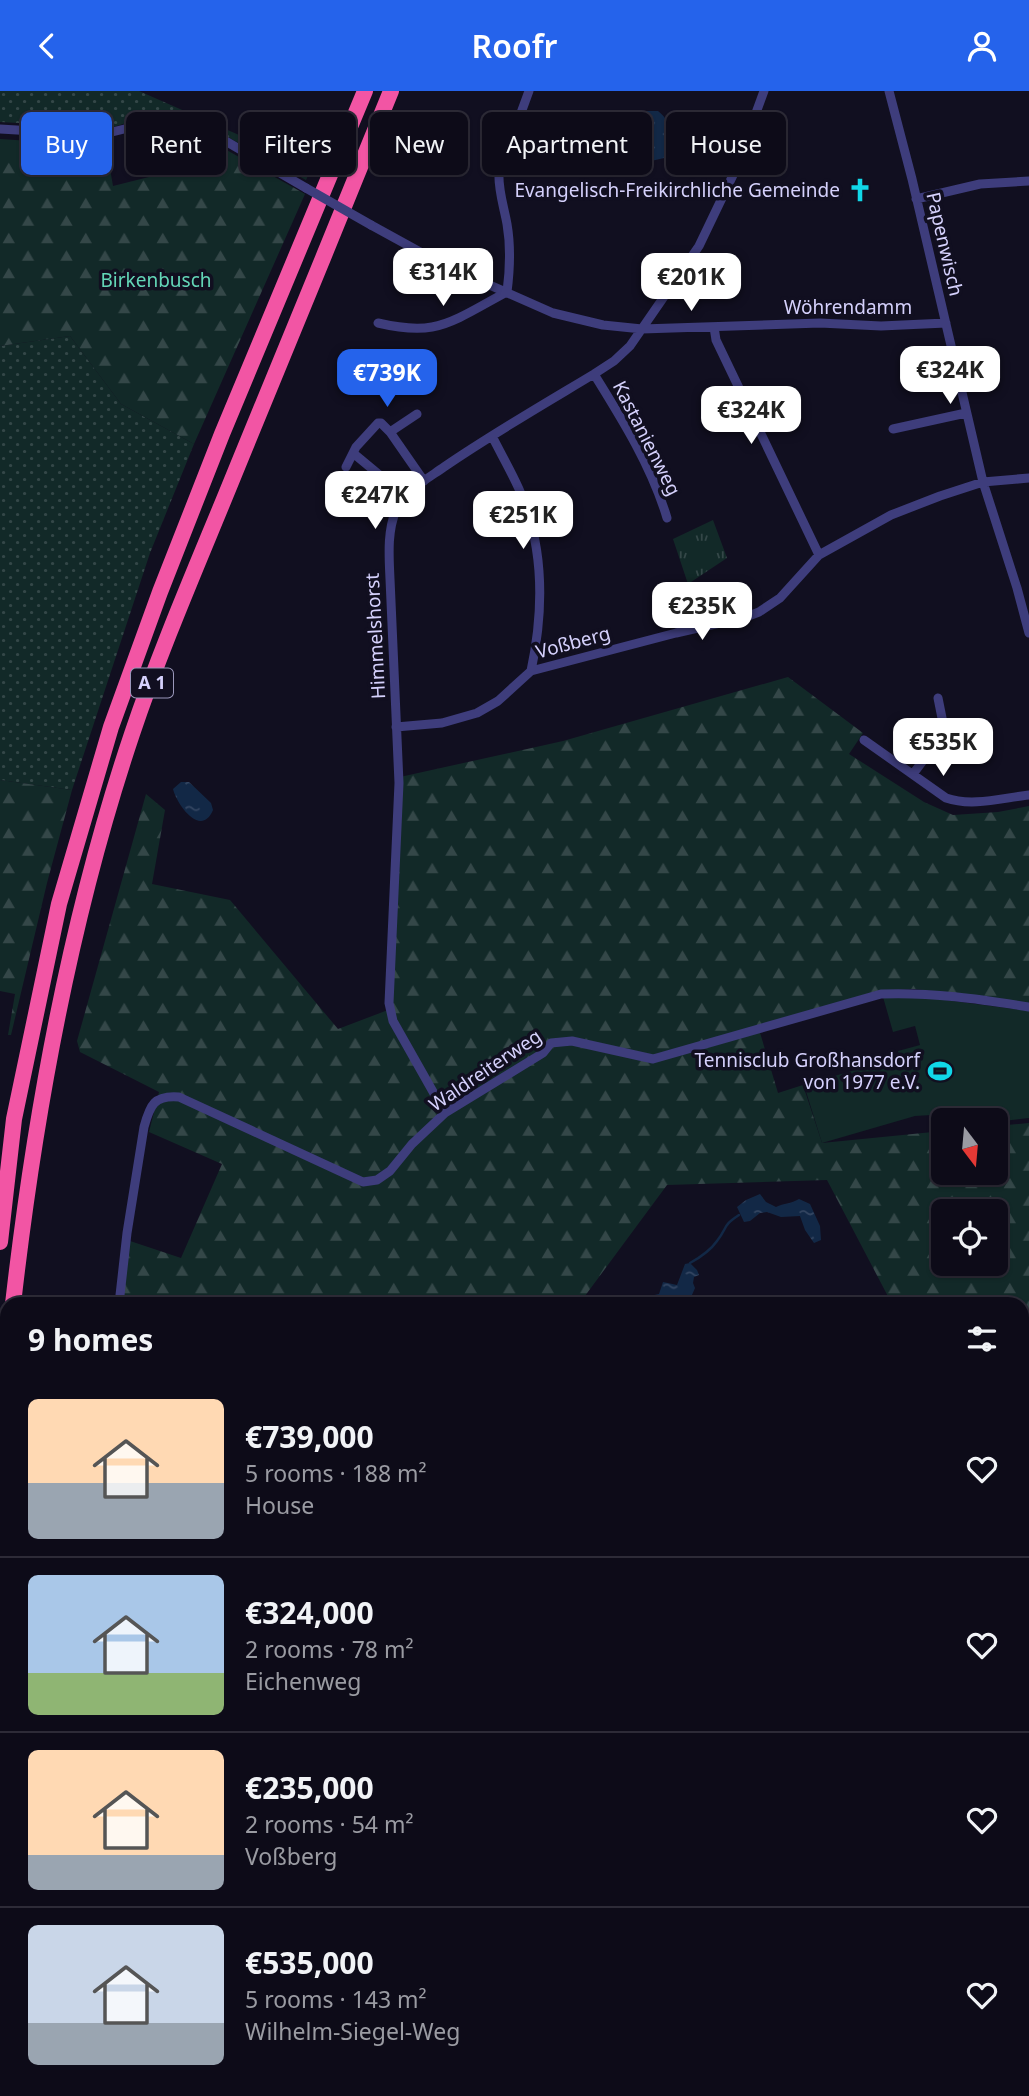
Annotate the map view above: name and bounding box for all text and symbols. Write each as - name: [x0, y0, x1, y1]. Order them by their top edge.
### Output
- text: Roofr: [472, 24, 557, 67]
- icon: back: [28, 27, 66, 65]
- icon: person: [963, 27, 1001, 65]
- chip: Buy: [21, 112, 112, 175]
- chip: Rent: [126, 112, 226, 175]
- chip: Filters: [240, 112, 356, 175]
- chip: New: [370, 112, 468, 175]
- chip: Apartment: [482, 112, 652, 175]
- chip: House: [666, 112, 786, 175]
- church icon: Evangelisch-Freikirchliche Gemeinde: [846, 176, 874, 204]
- place label: Evangelisch-Freikirchliche Gemeinde: [514, 177, 840, 203]
- street label: Papenwisch: [920, 189, 970, 299]
- pin: €314K: [394, 249, 492, 308]
- pin: €201K: [642, 253, 740, 313]
- text: €314K: [409, 255, 477, 287]
- text: €201K: [657, 260, 725, 292]
- park label: Birkenbusch: [100, 267, 212, 293]
- street label: Wöhrendamm: [784, 294, 912, 320]
- pin: €324K: [901, 347, 999, 406]
- pin: €739K: [338, 349, 436, 409]
- text: €324K: [916, 353, 984, 385]
- text: €739K: [353, 356, 421, 388]
- street label: Kastanienweg: [607, 376, 687, 500]
- pin: €324K: [702, 387, 800, 446]
- text: €324K: [717, 393, 785, 425]
- pin: €247K: [326, 471, 424, 531]
- text: €247K: [341, 478, 409, 510]
- pin: €251K: [474, 491, 572, 551]
- text: €251K: [489, 498, 557, 530]
- street label: Himmelshorst: [359, 572, 391, 700]
- pin: €235K: [653, 582, 751, 642]
- text: €235K: [668, 589, 736, 621]
- street label: Voßberg: [533, 620, 613, 664]
- road number: A 1: [131, 669, 173, 697]
- pin: €535K: [894, 719, 992, 778]
- text: €535K: [909, 725, 977, 757]
- street label: Waldreiterweg: [424, 1023, 546, 1117]
- place label: Tennisclub Großhansdorf von 1977 e.V.: [695, 1047, 921, 1095]
- sports icon: Tennisclub Großhansdorf von 1977 e.V.: [926, 1057, 954, 1085]
- north arrow: [931, 1108, 1008, 1185]
- map controls: [931, 1108, 1008, 1276]
- button: locate: [931, 1199, 1008, 1276]
- text: 9 homes: [28, 1319, 153, 1360]
- icon: filters: [963, 1320, 1001, 1358]
- text: €739,000: [245, 1416, 374, 1457]
- icon: home: [84, 1427, 168, 1511]
- icon: heart: [963, 1450, 1001, 1488]
- text: 5 rooms · 188 m²: [245, 1457, 427, 1489]
- text: House: [245, 1489, 314, 1521]
- text: €324,000: [245, 1592, 374, 1633]
- icon: home: [84, 1603, 168, 1687]
- icon: heart: [963, 1626, 1001, 1664]
- text: 2 rooms · 78 m²: [245, 1633, 414, 1665]
- text: Eichenweg: [245, 1665, 361, 1697]
- text: €235,000: [245, 1767, 374, 1808]
- icon: home: [84, 1778, 168, 1862]
- icon: heart: [963, 1801, 1001, 1839]
- text: 2 rooms · 54 m²: [245, 1808, 414, 1840]
- text: Voßberg: [245, 1840, 337, 1872]
- text: €535,000: [245, 1942, 374, 1983]
- icon: home: [84, 1953, 168, 2037]
- icon: heart: [963, 1976, 1001, 2014]
- text: 5 rooms · 143 m²: [245, 1983, 427, 2015]
- text: Wilhelm-Siegel-Weg: [245, 2015, 460, 2047]

